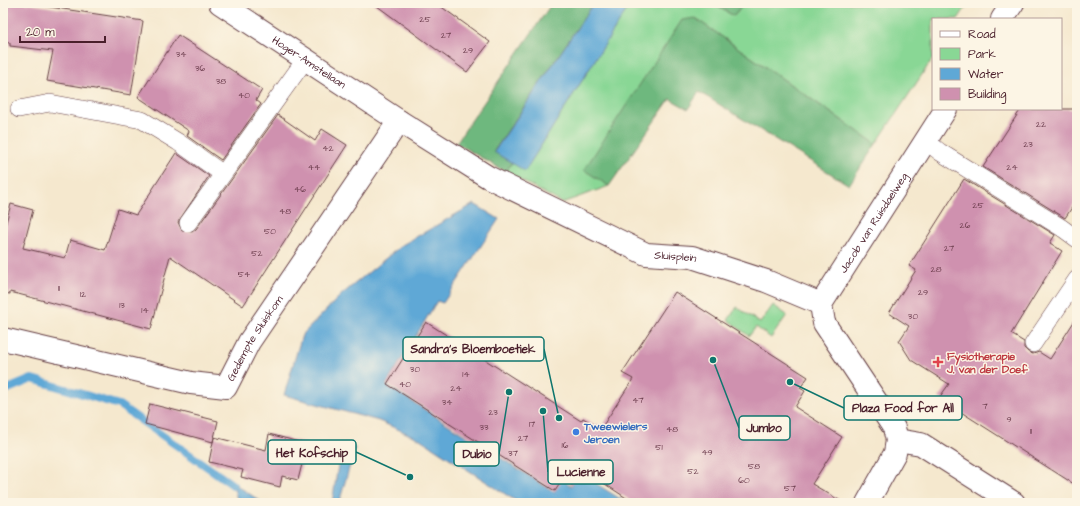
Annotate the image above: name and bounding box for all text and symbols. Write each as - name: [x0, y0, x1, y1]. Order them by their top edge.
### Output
- house number: 25: [419, 13, 431, 26]
- scale bar: [20, 18, 105, 44]
- legend: [932, 18, 1062, 110]
- text: 20 m: [26, 24, 55, 41]
- text: Road: [968, 26, 996, 43]
- house number: 27: [441, 29, 452, 42]
- street label: Hoger-Amstellaan: [269, 32, 349, 92]
- house number: 29: [463, 44, 473, 57]
- text: Park: [968, 46, 996, 63]
- house number: 34: [176, 48, 186, 61]
- house number: 36: [195, 62, 205, 75]
- text: Water: [968, 66, 1004, 83]
- house number: 38: [216, 75, 226, 88]
- text: Building: [968, 86, 1006, 104]
- house number: 40: [238, 89, 250, 102]
- house number: 22: [1036, 118, 1047, 131]
- house number: 23: [1023, 138, 1033, 151]
- house number: 42: [322, 142, 334, 155]
- house number: 44: [308, 161, 320, 174]
- house number: 24: [1006, 161, 1018, 174]
- street label: Jacob van Ruisdaelweg: [836, 169, 912, 276]
- house number: 46: [294, 183, 306, 196]
- house number: 25: [972, 199, 984, 212]
- house number: 48: [279, 205, 291, 218]
- house number: 26: [960, 219, 971, 232]
- house number: 50: [264, 225, 276, 238]
- house number: 27: [944, 242, 955, 255]
- house number: 52: [251, 247, 264, 260]
- street label: Sluisplein: [654, 248, 699, 266]
- house number: 28: [931, 263, 942, 276]
- house number: 54: [238, 268, 250, 281]
- house number: 11: [58, 282, 60, 295]
- house number: 29: [918, 286, 928, 299]
- house number: 12: [80, 288, 87, 301]
- street label: Gedempte Sluiskom: [223, 292, 287, 384]
- house number: 13: [119, 299, 125, 312]
- house number: 14: [141, 304, 149, 317]
- house number: 30: [908, 310, 918, 323]
- callout: Sandra's Bloemboetiek: [403, 337, 544, 361]
- text: Sandra's Bloemboetiek: [410, 341, 536, 358]
- place label: Fysiotherapie J. van der Doef: [946, 349, 1028, 377]
- marker: Fysiotherapie J. van der Doef: [932, 356, 944, 368]
- house number: 30: [410, 363, 420, 376]
- house number: 14: [462, 368, 470, 381]
- house number: 40: [399, 378, 411, 391]
- house number: 24: [450, 382, 462, 395]
- house number: 47: [632, 394, 644, 407]
- house number: 34: [442, 396, 452, 409]
- callout: Plaza Food for All: [844, 396, 962, 420]
- text: Plaza Food for All: [852, 400, 954, 417]
- house number: 7: [982, 400, 988, 413]
- house number: 23: [488, 406, 498, 419]
- house number: 9: [1006, 413, 1012, 426]
- callout: Jumbo: [739, 416, 790, 440]
- house number: 17: [529, 418, 536, 431]
- place label: Tweewielers Jeroen: [583, 419, 648, 447]
- text: Jumbo: [745, 420, 782, 437]
- house number: 33: [479, 421, 489, 434]
- house number: 48: [666, 423, 678, 436]
- house number: 11: [1030, 425, 1032, 438]
- marker: Tweewielers Jeroen: [571, 427, 581, 437]
- house number: 27: [518, 432, 529, 445]
- house number: 16: [562, 439, 569, 452]
- callout: Het Kofschip: [268, 440, 356, 464]
- house number: 51: [655, 441, 663, 454]
- callout: Dubio: [454, 442, 499, 466]
- text: Het Kofschip: [276, 445, 349, 463]
- text: Dubio: [462, 446, 492, 463]
- house number: 49: [701, 446, 713, 459]
- house number: 37: [508, 447, 519, 460]
- callout: Lucienne: [548, 460, 613, 484]
- house number: 58: [748, 460, 760, 473]
- text: Lucienne: [557, 464, 606, 481]
- house number: 52: [687, 465, 700, 478]
- house number: 60: [738, 474, 750, 487]
- house number: 57: [784, 482, 796, 495]

